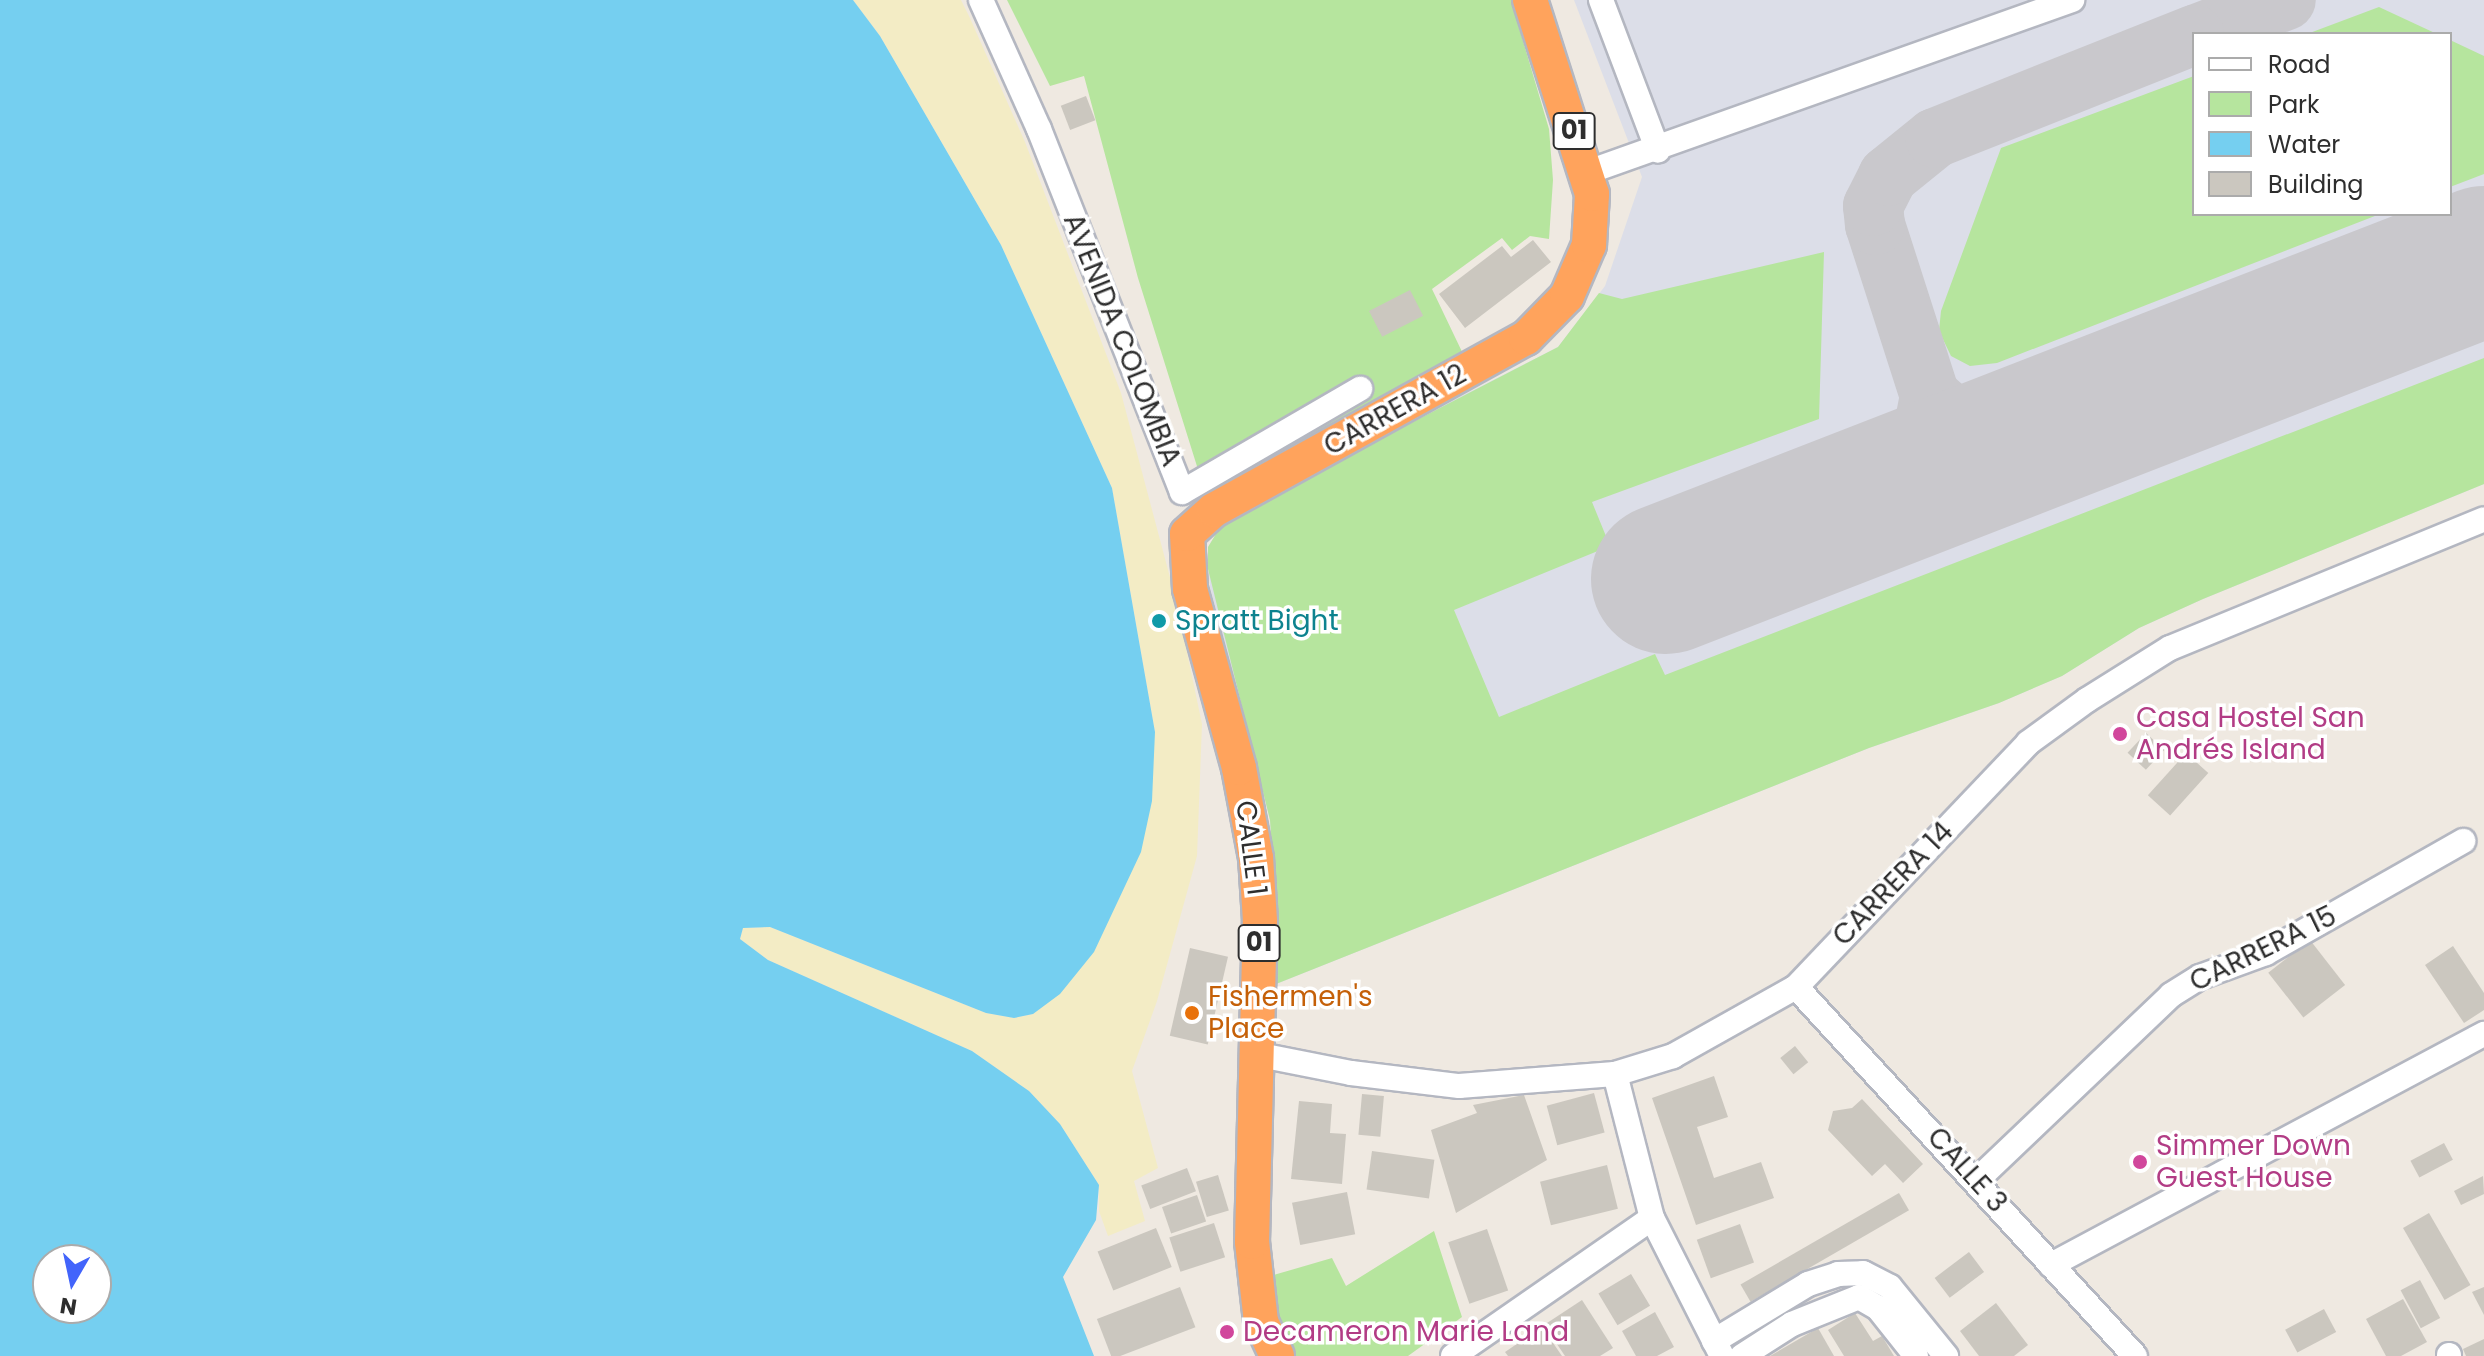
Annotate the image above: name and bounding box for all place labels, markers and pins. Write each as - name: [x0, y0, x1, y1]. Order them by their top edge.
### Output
- place label: Spratt Bight: [1175, 604, 1339, 638]
- marker: Spratt Bight: [1150, 612, 1168, 630]
- place label: Casa Hostel San Andrés Island: [2136, 701, 2365, 767]
- marker: Casa Hostel San Andrés Island: [2111, 725, 2129, 743]
- place label: Fishermen's Place: [1208, 980, 1373, 1046]
- marker: Fishermen's Place: [1183, 1004, 1201, 1022]
- place label: Simmer Down Guest House: [2156, 1129, 2351, 1195]
- marker: Simmer Down Guest House: [2131, 1153, 2149, 1171]
- place label: Decameron Marie Land: [1243, 1315, 1569, 1349]
- marker: Decameron Marie Land: [1218, 1323, 1236, 1341]

